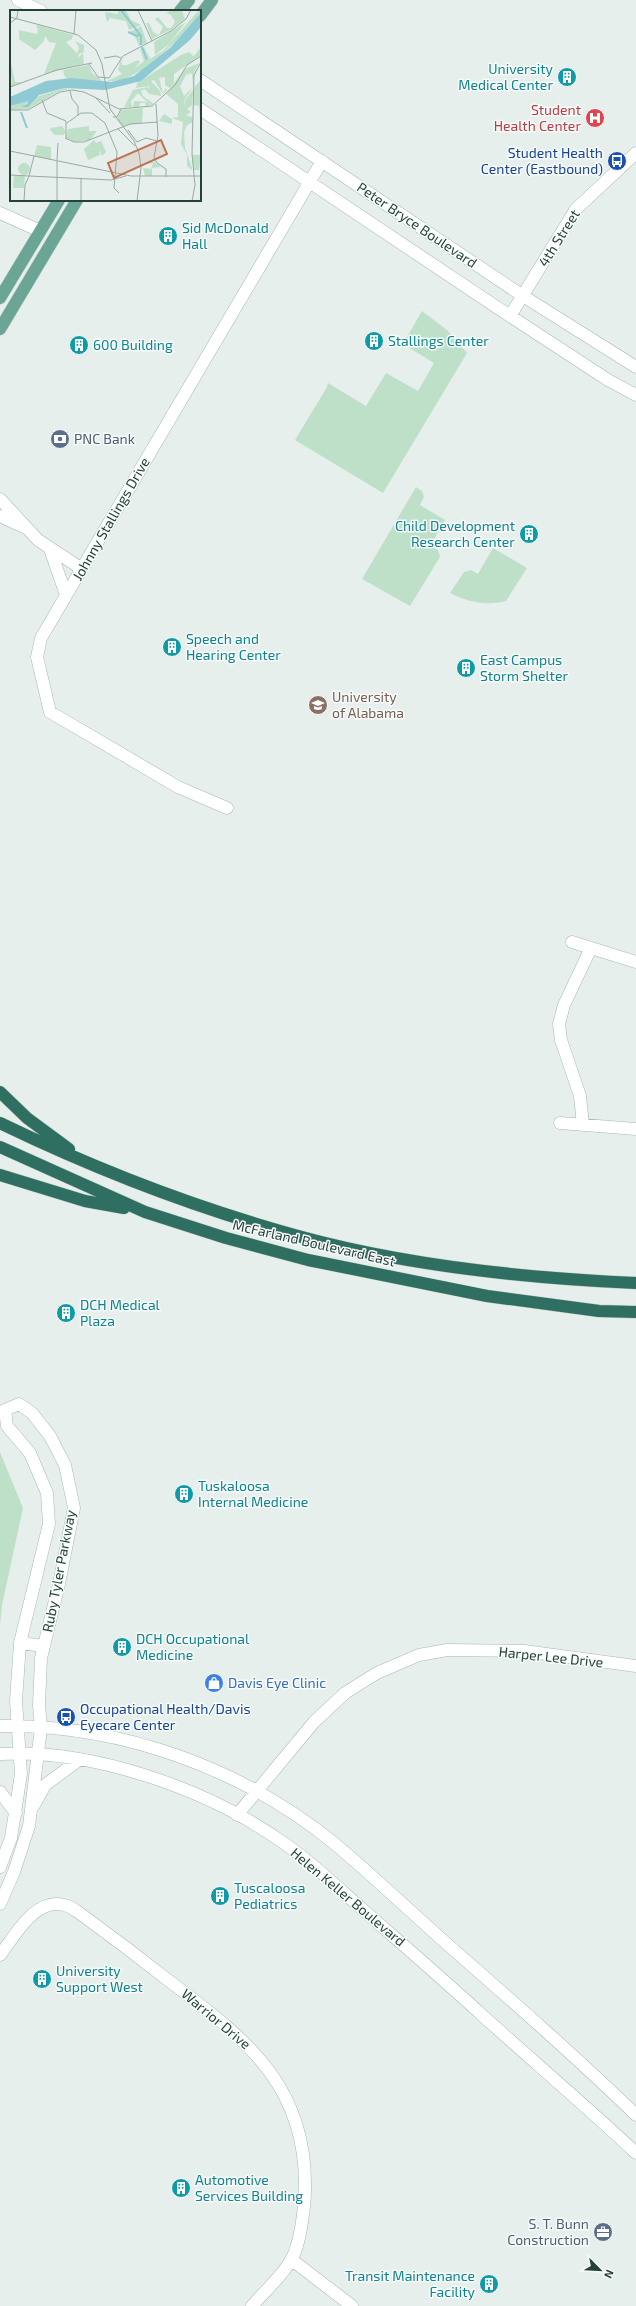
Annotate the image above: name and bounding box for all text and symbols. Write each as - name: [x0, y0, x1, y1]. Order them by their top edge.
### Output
- inset map: [10, 10, 201, 201]
- place label: University Medical Center: [458, 60, 554, 93]
- building icon: University Medical Center: [556, 66, 578, 88]
- place label: Student Health Center: [494, 101, 581, 134]
- hospital icon: Student Health Center: [584, 107, 606, 129]
- place label: Student Health Center (Eastbound): [481, 144, 603, 177]
- bus stop icon: Student Health Center (Eastbound): [606, 150, 628, 172]
- street label: Peter Bryce Boulevard: [354, 178, 480, 271]
- street label: 4th Street: [534, 206, 583, 269]
- place label: Sid McDonald Hall: [182, 219, 269, 252]
- building icon: Sid McDonald Hall: [157, 225, 179, 247]
- building icon: Stallings Center: [363, 330, 385, 352]
- place label: Stallings Center: [388, 332, 489, 349]
- building icon: 600 Building: [68, 334, 90, 356]
- place label: 600 Building: [93, 336, 173, 353]
- bank icon: PNC Bank: [49, 428, 71, 450]
- place label: PNC Bank: [74, 430, 135, 447]
- street label: Johnny Stallings Drive: [68, 454, 153, 583]
- place label: Child Development Research Center: [395, 517, 515, 550]
- building icon: Child Development Research Center: [518, 523, 540, 545]
- place label: Speech and Hearing Center: [186, 630, 281, 663]
- building icon: Speech and Hearing Center: [161, 636, 183, 658]
- place label: East Campus Storm Shelter: [480, 651, 568, 684]
- building icon: East Campus Storm Shelter: [455, 657, 477, 679]
- place label: University of Alabama: [332, 688, 404, 721]
- school or university icon: University of Alabama: [307, 694, 329, 716]
- street label: McFarland Boulevard East: [231, 1215, 397, 1270]
- place label: DCH Medical Plaza: [80, 1296, 161, 1329]
- building icon: DCH Medical Plaza: [55, 1302, 77, 1324]
- place label: Tuskaloosa Internal Medicine: [198, 1477, 308, 1510]
- building icon: Tuskaloosa Internal Medicine: [173, 1483, 195, 1505]
- street label: Ruby Tyler Parkway: [38, 1508, 79, 1634]
- place label: DCH Occupational Medicine: [136, 1630, 250, 1663]
- building icon: DCH Occupational Medicine: [111, 1636, 133, 1658]
- street label: Harper Lee Drive: [498, 1643, 604, 1670]
- shop icon: Davis Eye Clinic: [203, 1672, 225, 1694]
- place label: Davis Eye Clinic: [228, 1674, 326, 1691]
- place label: Occupational Health/Davis Eyecare Center: [80, 1700, 251, 1733]
- bus stop icon: Occupational Health/Davis Eyecare Center: [55, 1706, 77, 1728]
- street label: Helen Keller Boulevard: [288, 1844, 409, 1950]
- place label: Tuscaloosa Pediatrics: [234, 1879, 305, 1912]
- building icon: Tuscaloosa Pediatrics: [209, 1885, 231, 1907]
- place label: University Support West: [56, 1962, 143, 1995]
- building icon: University Support West: [31, 1968, 53, 1990]
- street label: Warrior Drive: [178, 1985, 254, 2052]
- place label: Automotive Services Building: [195, 2171, 303, 2204]
- building icon: Automotive Services Building: [170, 2177, 192, 2199]
- place label: S. T. Bunn Construction: [507, 2215, 589, 2248]
- office icon: S. T. Bunn Construction: [592, 2221, 614, 2243]
- north arrow: [580, 2250, 620, 2290]
- place label: Transit Maintenance Facility: [345, 2267, 476, 2300]
- text: N: [602, 2268, 617, 2281]
- building icon: Transit Maintenance Facility: [478, 2273, 500, 2295]

